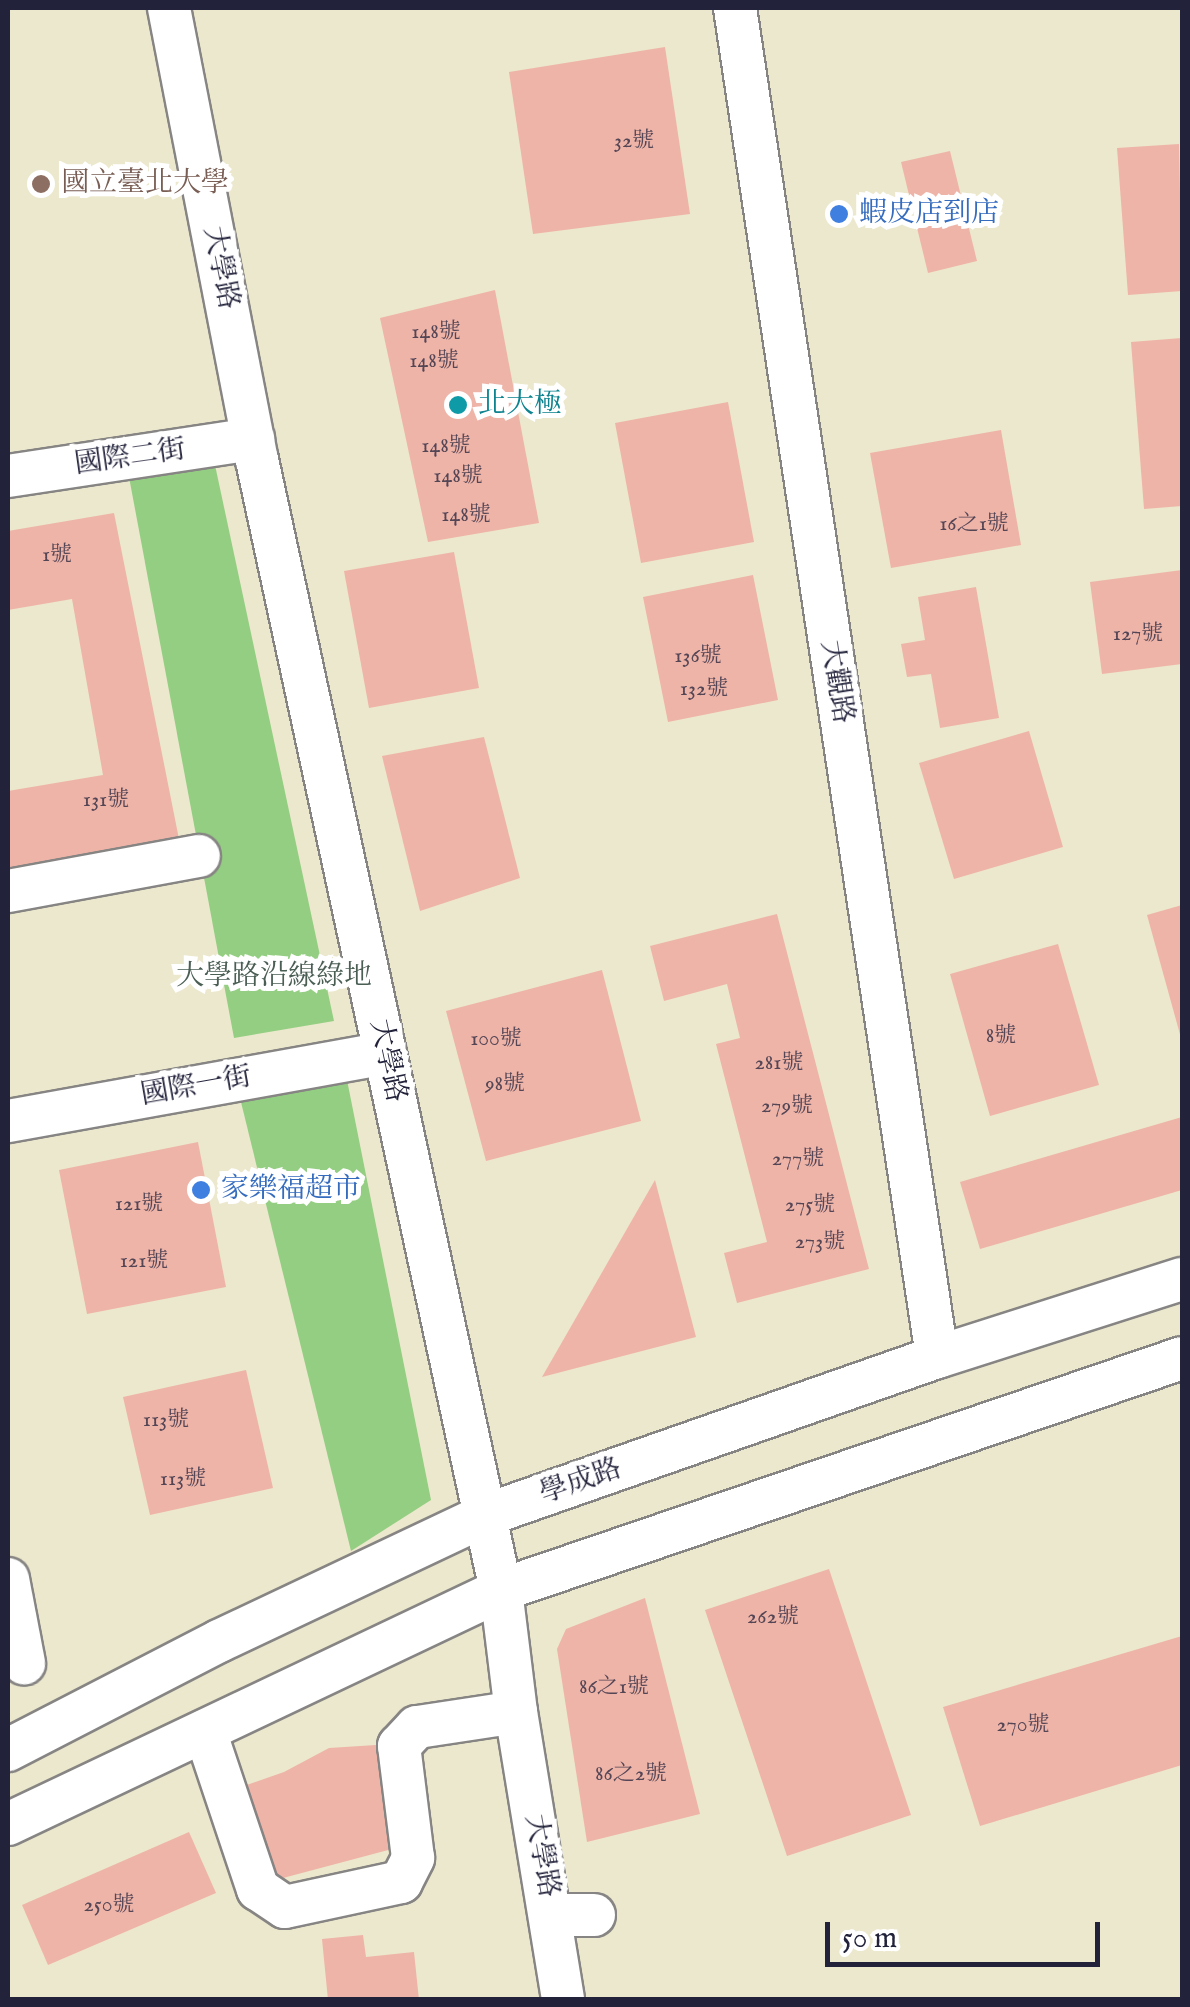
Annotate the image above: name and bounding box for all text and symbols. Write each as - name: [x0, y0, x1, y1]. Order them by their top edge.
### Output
- house number: 32號: [614, 129, 654, 155]
- place label: 國立臺北大學: [61, 167, 229, 201]
- marker: 國立臺北大學: [30, 173, 52, 195]
- place label: 蝦皮店到店: [859, 197, 999, 231]
- marker: 蝦皮店到店: [828, 203, 850, 225]
- street label: 大學路: [195, 224, 245, 312]
- house number: 148號: [411, 320, 461, 346]
- house number: 148號: [409, 349, 459, 375]
- place label: 北大極: [478, 388, 562, 422]
- marker: 北大極: [447, 394, 469, 416]
- street label: 國際二街: [72, 434, 188, 482]
- house number: 148號: [421, 434, 471, 460]
- house number: 148號: [433, 464, 483, 490]
- house number: 148號: [441, 503, 491, 529]
- house number: 16之1號: [939, 512, 1009, 538]
- house number: 1號: [42, 543, 72, 569]
- house number: 127號: [1113, 622, 1163, 648]
- street label: 大觀路: [813, 638, 859, 726]
- house number: 136號: [674, 644, 722, 670]
- house number: 132號: [680, 677, 728, 703]
- house number: 131號: [83, 788, 129, 814]
- park label: 大學路沿線綠地: [176, 960, 372, 994]
- street label: 大學路: [362, 1016, 412, 1106]
- house number: 8號: [986, 1024, 1016, 1050]
- house number: 100號: [470, 1027, 522, 1053]
- house number: 281號: [754, 1051, 804, 1077]
- street label: 國際一街: [138, 1061, 254, 1113]
- house number: 98號: [485, 1072, 525, 1098]
- house number: 279號: [761, 1094, 813, 1120]
- house number: 277號: [772, 1147, 824, 1173]
- place label: 家樂福超市: [221, 1173, 361, 1207]
- marker: 家樂福超市: [190, 1179, 212, 1201]
- house number: 121號: [115, 1192, 163, 1218]
- house number: 275號: [785, 1193, 835, 1219]
- house number: 273號: [795, 1230, 845, 1256]
- house number: 121號: [120, 1249, 168, 1275]
- house number: 113號: [143, 1408, 189, 1434]
- street label: 學成路: [536, 1452, 626, 1512]
- house number: 113號: [160, 1467, 206, 1493]
- house number: 262號: [747, 1605, 799, 1631]
- house number: 86之1號: [579, 1675, 649, 1701]
- house number: 270號: [996, 1713, 1050, 1739]
- house number: 86之2號: [595, 1762, 667, 1788]
- street label: 大學路: [517, 1812, 565, 1900]
- house number: 250號: [84, 1893, 134, 1919]
- scale bar: [830, 1902, 1105, 1964]
- text: 50 m: [842, 1920, 897, 1958]

